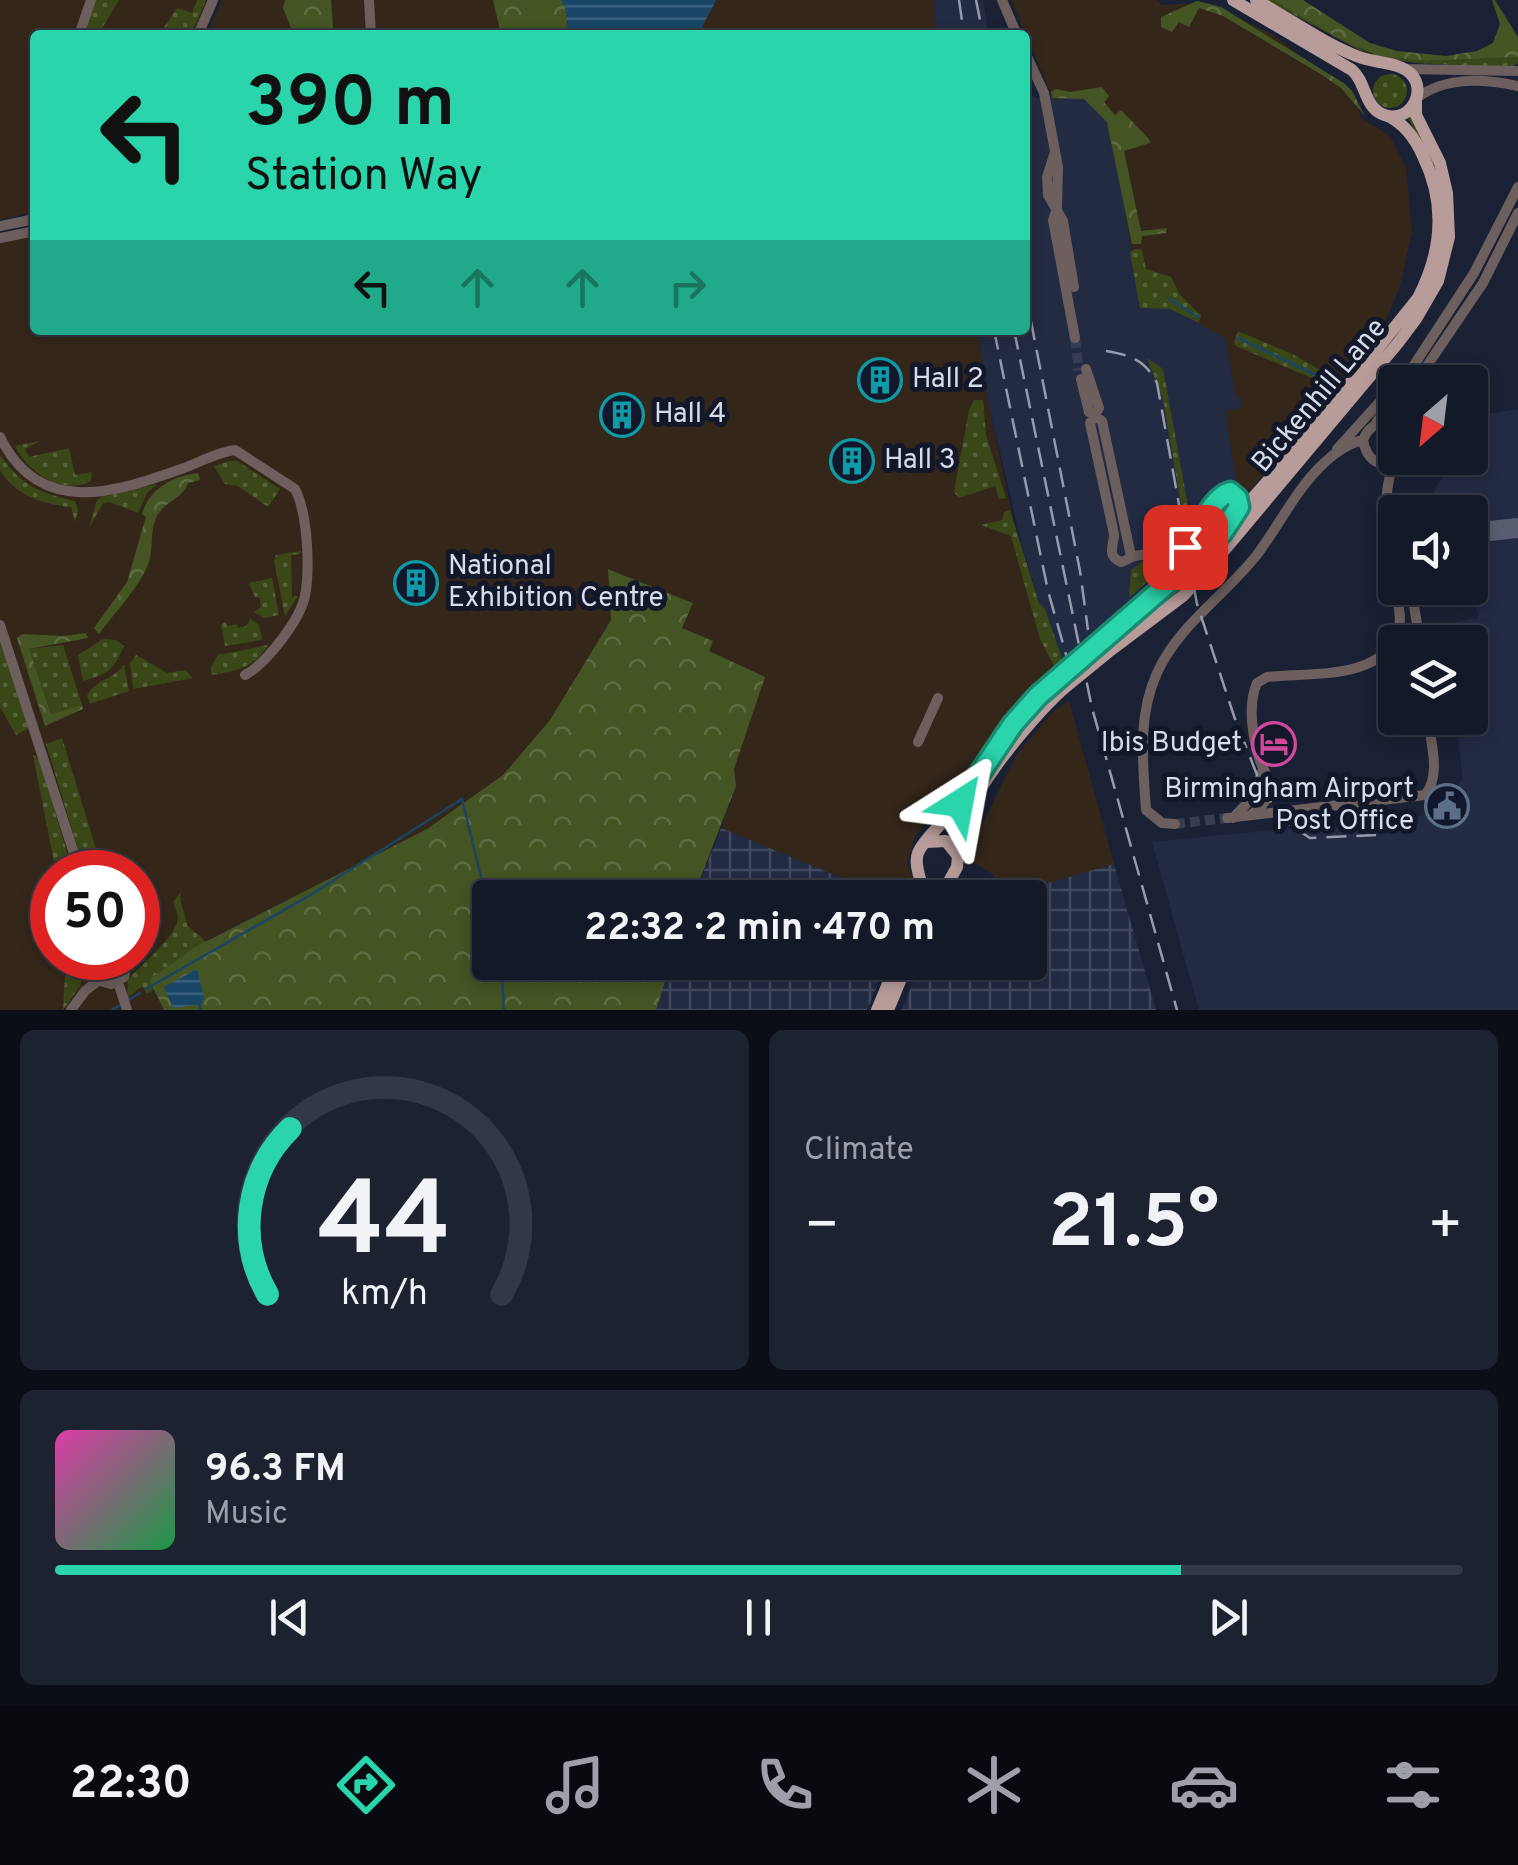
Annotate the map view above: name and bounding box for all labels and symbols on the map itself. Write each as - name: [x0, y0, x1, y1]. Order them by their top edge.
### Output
- street label: Bickenhill Lane: [1245, 311, 1395, 481]
- building icon: Hall 2: [857, 357, 903, 403]
- place label: Hall 2: [912, 362, 984, 398]
- north arrow: [1378, 365, 1488, 475]
- building icon: Hall 4: [599, 392, 645, 438]
- place label: Hall 4: [654, 397, 726, 433]
- building icon: Hall 3: [829, 438, 875, 484]
- place label: Hall 3: [884, 443, 956, 479]
- pin: [1143, 505, 1228, 590]
- place label: National Exhibition Centre: [448, 549, 664, 617]
- building icon: National Exhibition Centre: [393, 560, 439, 606]
- hotel icon: Ibis Budget: [1251, 721, 1297, 767]
- place label: Ibis Budget: [1101, 726, 1242, 762]
- position arrow: [908, 751, 1012, 855]
- place label: Birmingham Airport Post Office: [1164, 772, 1414, 840]
- public building icon: Birmingham Airport Post Office: [1424, 783, 1470, 829]
- speed limit sign: 50: [30, 850, 160, 980]

